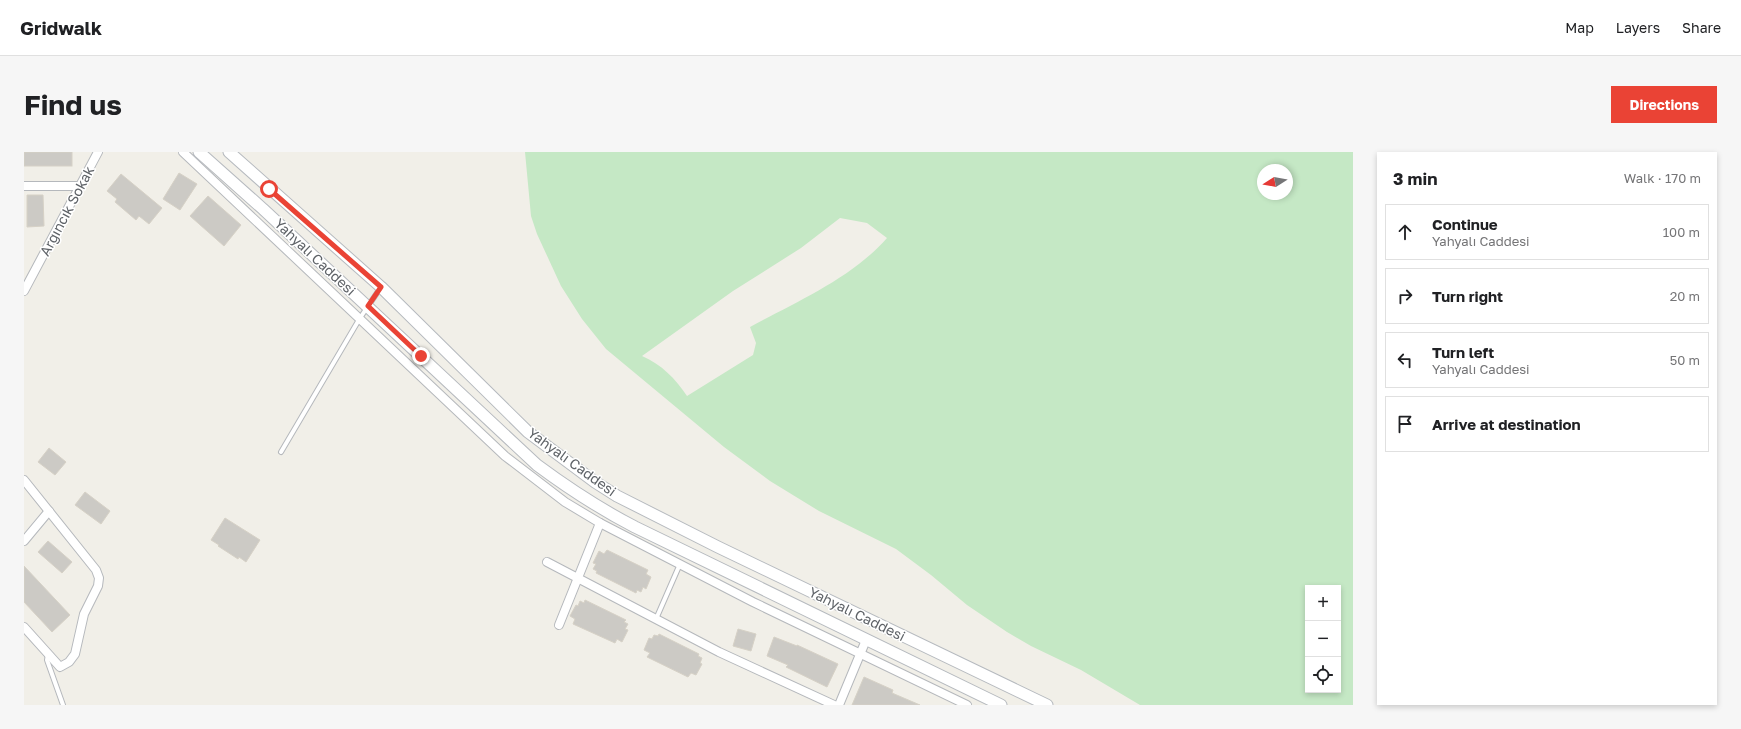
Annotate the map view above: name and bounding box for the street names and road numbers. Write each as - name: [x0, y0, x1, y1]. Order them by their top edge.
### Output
- street label: Argıncık Sokak: [36, 163, 97, 259]
- street label: Yahyalı Caddesi: [271, 215, 360, 299]
- street label: Yahyalı Caddesi: [525, 424, 620, 499]
- street label: Yahyalı Caddesi: [806, 583, 908, 644]

